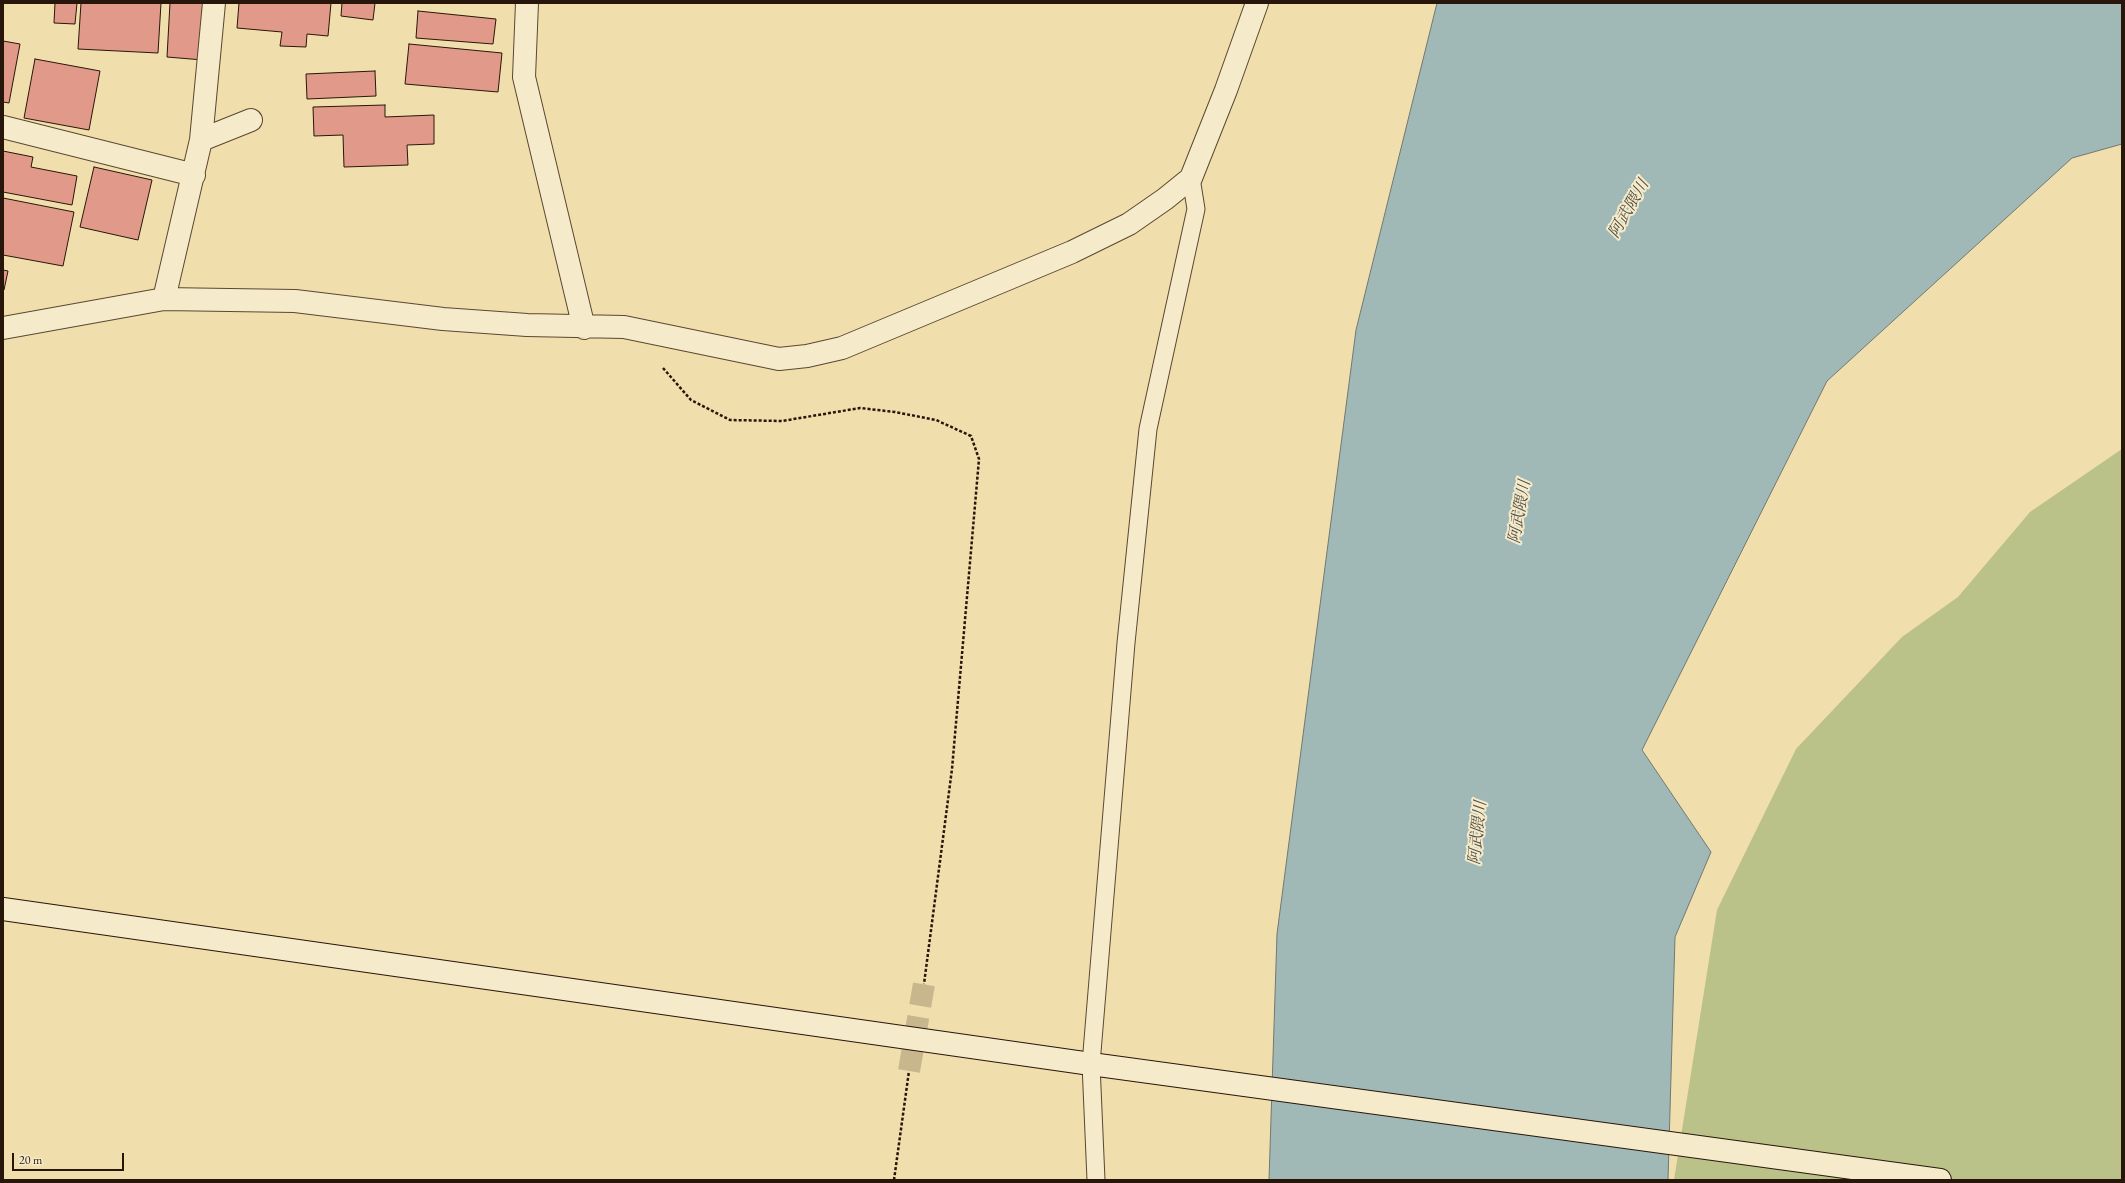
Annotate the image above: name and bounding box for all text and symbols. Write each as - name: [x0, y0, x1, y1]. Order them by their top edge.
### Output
- water label: 阿武隈川: [1605, 176, 1653, 242]
- water label: 阿武隈川: [1505, 479, 1535, 545]
- water label: 阿武隈川: [1465, 800, 1491, 866]
- scale bar: [14, 1145, 126, 1171]
- text: 20 m: [19, 1152, 42, 1168]

